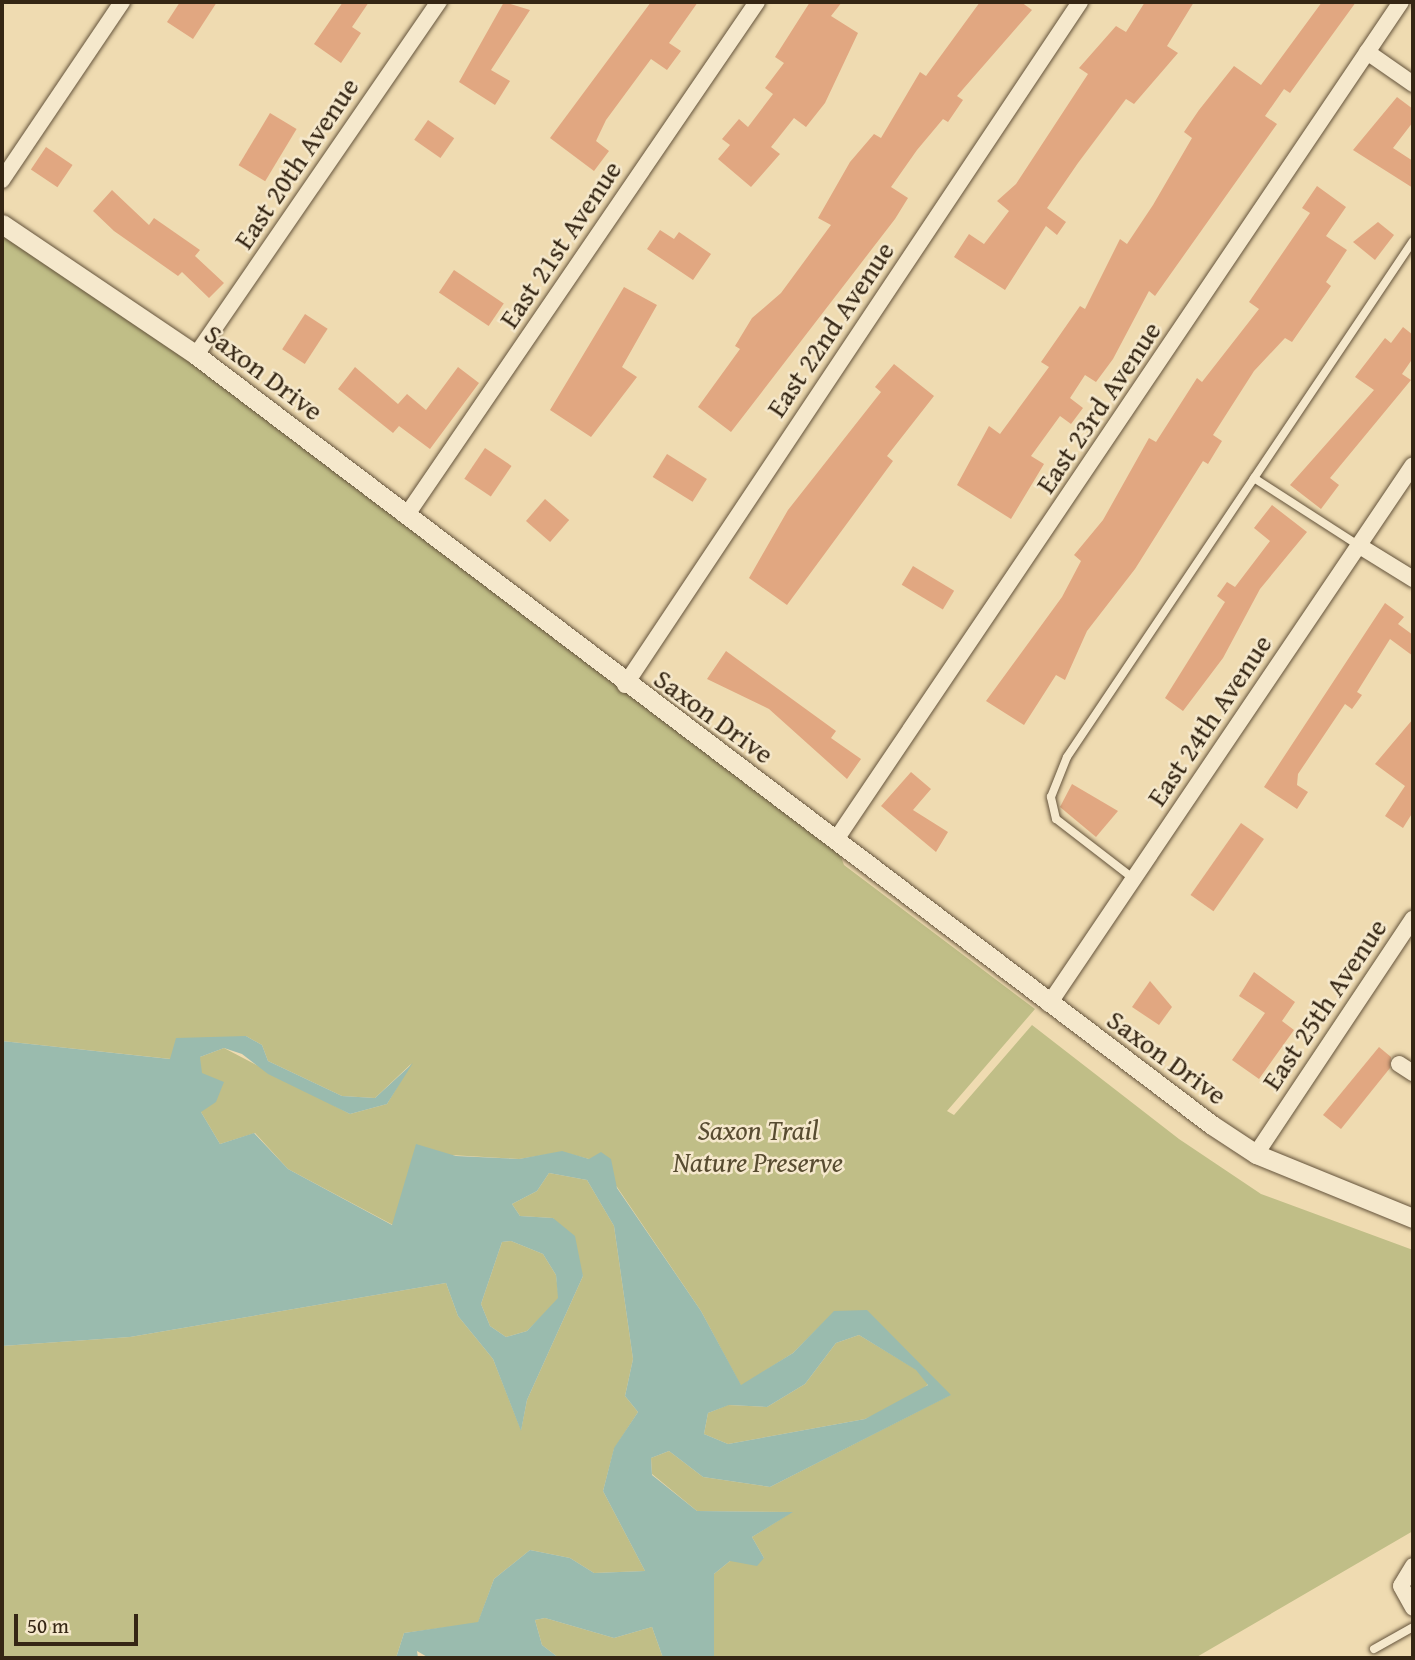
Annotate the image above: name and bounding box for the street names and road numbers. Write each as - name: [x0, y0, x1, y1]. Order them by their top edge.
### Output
- street label: East 20th Avenue: [226, 71, 366, 255]
- street label: East 21st Avenue: [492, 154, 628, 334]
- street label: East 22nd Avenue: [759, 235, 901, 423]
- street label: East 23rd Avenue: [1028, 315, 1168, 499]
- street label: Saxon Drive: [198, 317, 330, 427]
- street label: East 24th Avenue: [1139, 628, 1279, 812]
- street label: Saxon Drive: [648, 661, 780, 771]
- street label: East 25th Avenue: [1254, 912, 1394, 1096]
- street label: Saxon Drive: [1101, 1002, 1233, 1112]

